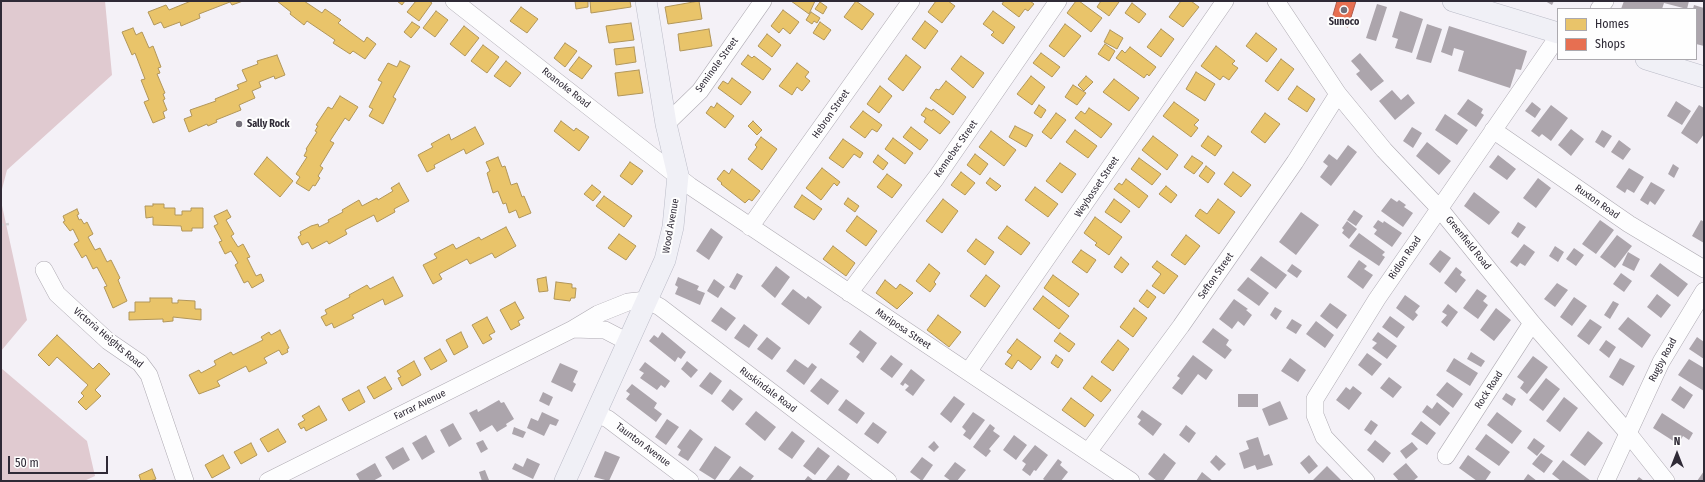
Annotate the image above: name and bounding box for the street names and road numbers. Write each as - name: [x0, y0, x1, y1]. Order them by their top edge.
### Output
- street label: Seminole Street: [693, 35, 741, 95]
- street label: Roanoke Road: [539, 65, 593, 111]
- street label: Hebron Street: [810, 87, 852, 141]
- street label: Kennebec Street: [932, 118, 980, 180]
- street label: Weybosset Street: [1072, 154, 1122, 220]
- street label: Ruxton Road: [1572, 182, 1622, 222]
- street label: Wood Avenue: [660, 198, 682, 254]
- street label: Greenfield Road: [1443, 214, 1493, 272]
- street label: Ridlon Road: [1386, 234, 1424, 282]
- street label: Sefton Street: [1196, 251, 1236, 301]
- street label: Victoria Heights Road: [71, 305, 145, 371]
- street label: Mariposa Street: [873, 306, 933, 352]
- street label: Rugby Road: [1646, 336, 1680, 384]
- street label: Ruskindale Road: [737, 365, 799, 415]
- street label: Rock Road: [1472, 369, 1506, 411]
- street label: Farrar Avenue: [392, 387, 448, 423]
- street label: Taunton Avenue: [613, 420, 673, 470]

